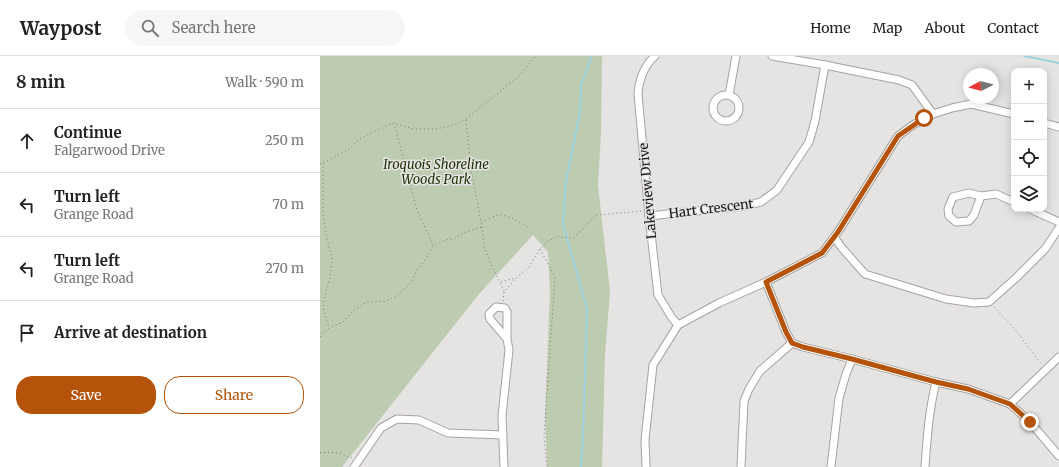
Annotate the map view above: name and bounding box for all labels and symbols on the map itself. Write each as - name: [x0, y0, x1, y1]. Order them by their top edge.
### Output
- north arrow: [963, 68, 999, 104]
- route start: [915, 109, 933, 127]
- street label: Lakeview Drive: [635, 142, 660, 240]
- park label: Iroquois Shoreline Woods Park: [383, 156, 489, 188]
- street label: Hart Crescent: [668, 195, 754, 222]
- route end: [1021, 413, 1039, 431]

